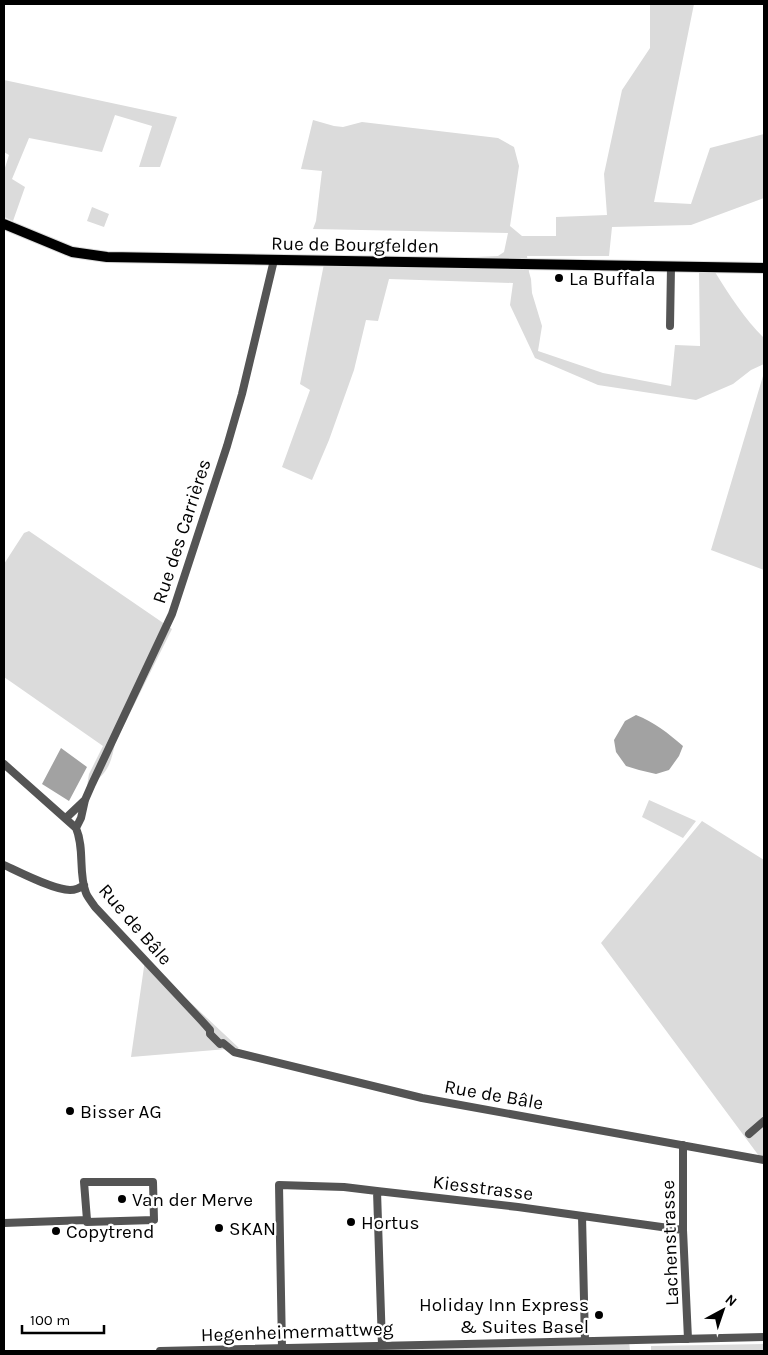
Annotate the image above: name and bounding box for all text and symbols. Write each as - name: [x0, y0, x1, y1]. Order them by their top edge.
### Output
- street label: Rue de Bourgfelden: [271, 233, 439, 257]
- place label: La Buffala: [569, 268, 655, 290]
- marker: La Buffala: [553, 272, 565, 284]
- street label: Rue des Carrières: [148, 456, 216, 606]
- street label: Rue de Bâle: [94, 880, 176, 970]
- street label: Rue de Bâle: [443, 1075, 545, 1115]
- place label: Bisser AG: [80, 1101, 162, 1123]
- marker: Bisser AG: [64, 1105, 76, 1117]
- street label: Kiesstrasse: [431, 1171, 534, 1205]
- street label: Lachenstrasse: [657, 1180, 683, 1306]
- place label: Van der Merve: [132, 1189, 253, 1211]
- marker: Van der Merve: [116, 1193, 128, 1205]
- place label: Hortus: [361, 1212, 420, 1234]
- marker: Hortus: [345, 1216, 357, 1228]
- place label: SKAN: [229, 1218, 276, 1240]
- place label: Copytrend: [66, 1221, 154, 1243]
- marker: SKAN: [213, 1222, 225, 1234]
- marker: Copytrend: [50, 1225, 62, 1237]
- north arrow: [698, 1285, 748, 1335]
- text: N: [722, 1291, 740, 1310]
- place label: Holiday Inn Express & Suites Basel: [419, 1294, 589, 1338]
- scale bar: [22, 1302, 105, 1334]
- marker: Holiday Inn Express & Suites Basel: [593, 1309, 605, 1321]
- text: 100 m: [30, 1311, 70, 1329]
- street label: Hegenheimermattweg: [200, 1318, 394, 1346]

